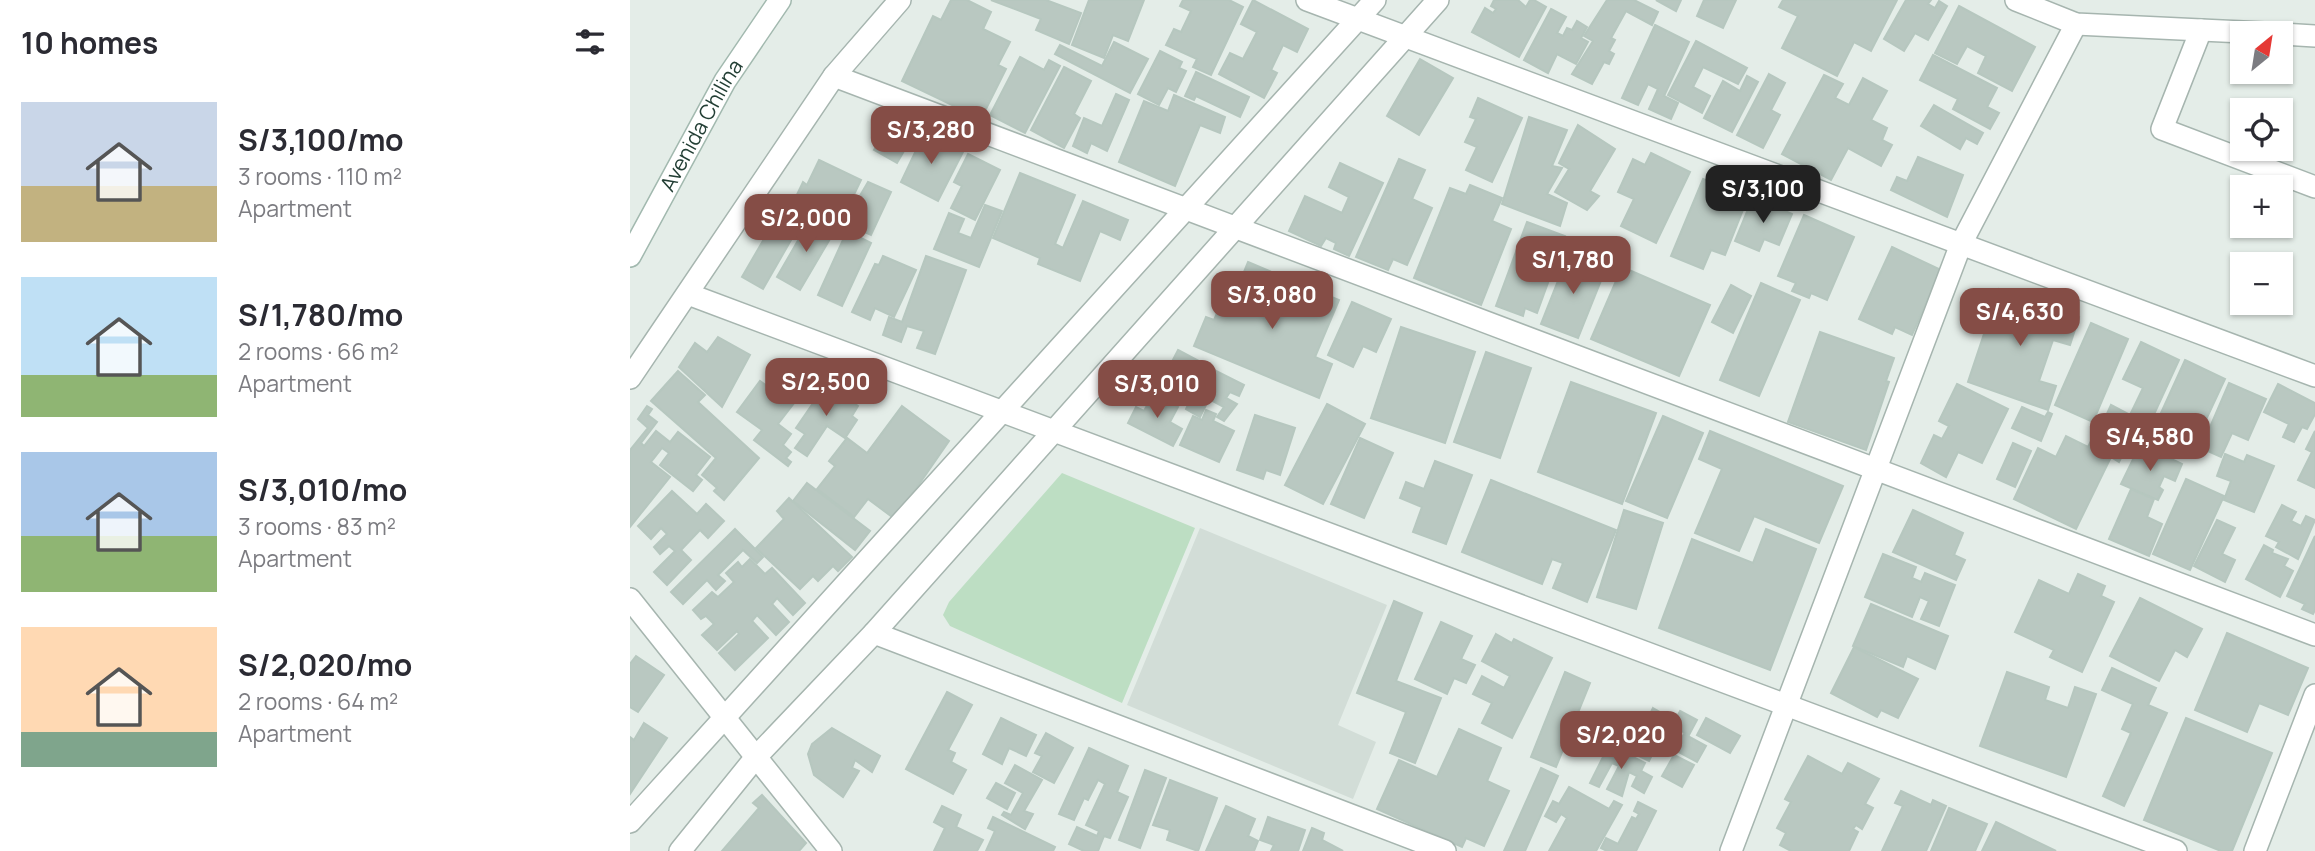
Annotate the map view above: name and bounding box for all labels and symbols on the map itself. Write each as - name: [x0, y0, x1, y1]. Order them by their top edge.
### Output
- north arrow: [2230, 21, 2292, 84]
- street label: Avenida Chilina: [653, 53, 749, 196]
- pin: S/3,280: [866, 106, 996, 166]
- pin: S/3,100: [1698, 166, 1828, 225]
- pin: S/2,000: [741, 194, 871, 254]
- pin: S/1,780: [1508, 236, 1638, 296]
- pin: S/3,080: [1207, 272, 1337, 331]
- pin: S/4,630: [1955, 288, 2085, 348]
- pin: S/2,500: [761, 358, 891, 418]
- pin: S/3,010: [1092, 360, 1222, 420]
- pin: S/4,580: [2085, 414, 2215, 473]
- pin: S/2,020: [1556, 712, 1686, 771]

